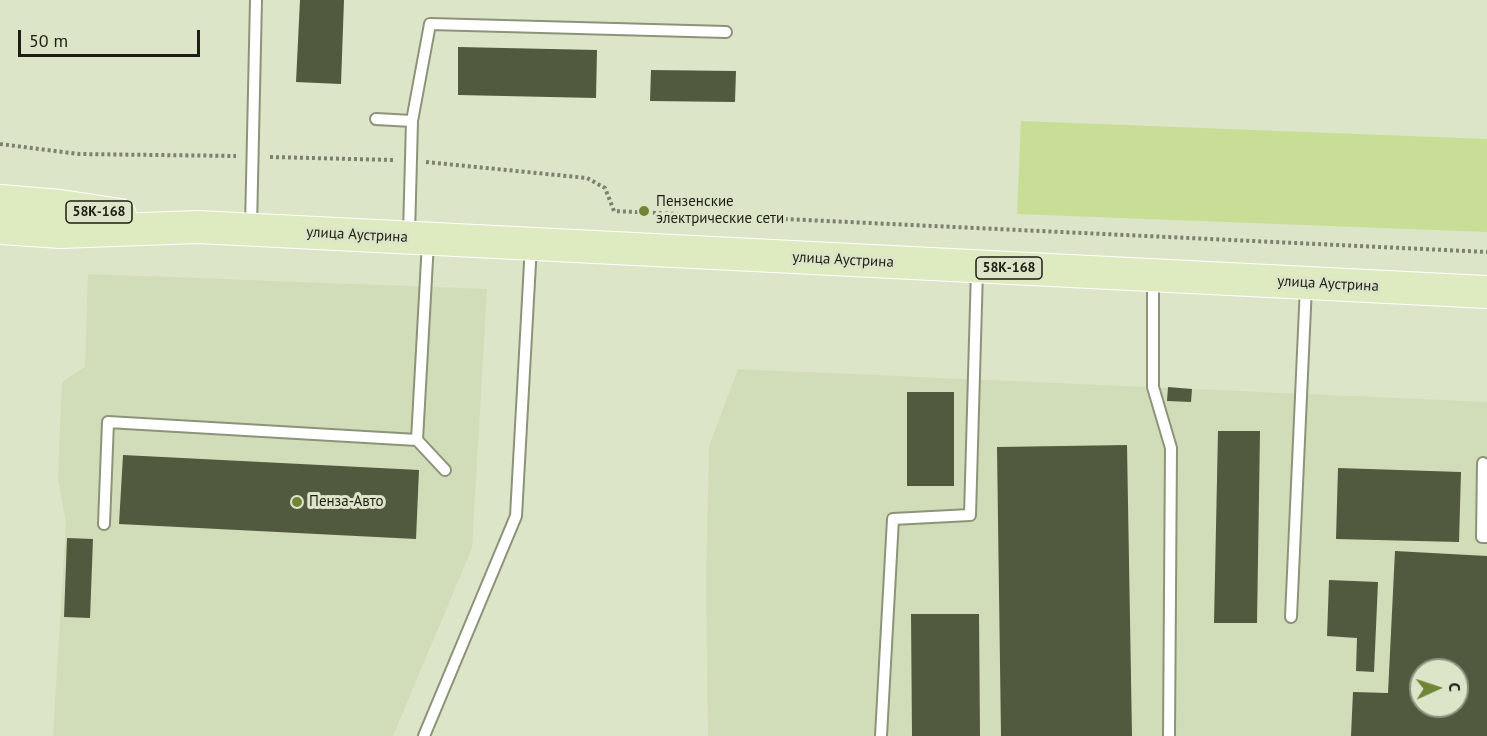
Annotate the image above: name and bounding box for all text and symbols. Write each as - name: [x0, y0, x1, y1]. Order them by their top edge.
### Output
- scale bar: [21, 18, 202, 56]
- text: 50 m: [29, 29, 68, 52]
- place label: Пензенские электрические сети: [656, 193, 784, 228]
- road number: 58К-168: [66, 201, 132, 223]
- marker: Пензенские электрические сети: [637, 204, 651, 218]
- street label: улица Аустрина: [306, 223, 408, 247]
- street label: улица Аустрина: [792, 248, 894, 272]
- road number: 58К-168: [976, 257, 1042, 279]
- street label: улица Аустрина: [1277, 272, 1379, 296]
- place label: Пенза-Авто: [309, 493, 383, 511]
- marker: Пенза-Авто: [290, 495, 304, 509]
- north arrow: [1409, 658, 1469, 718]
- text: С: [1445, 682, 1465, 692]

